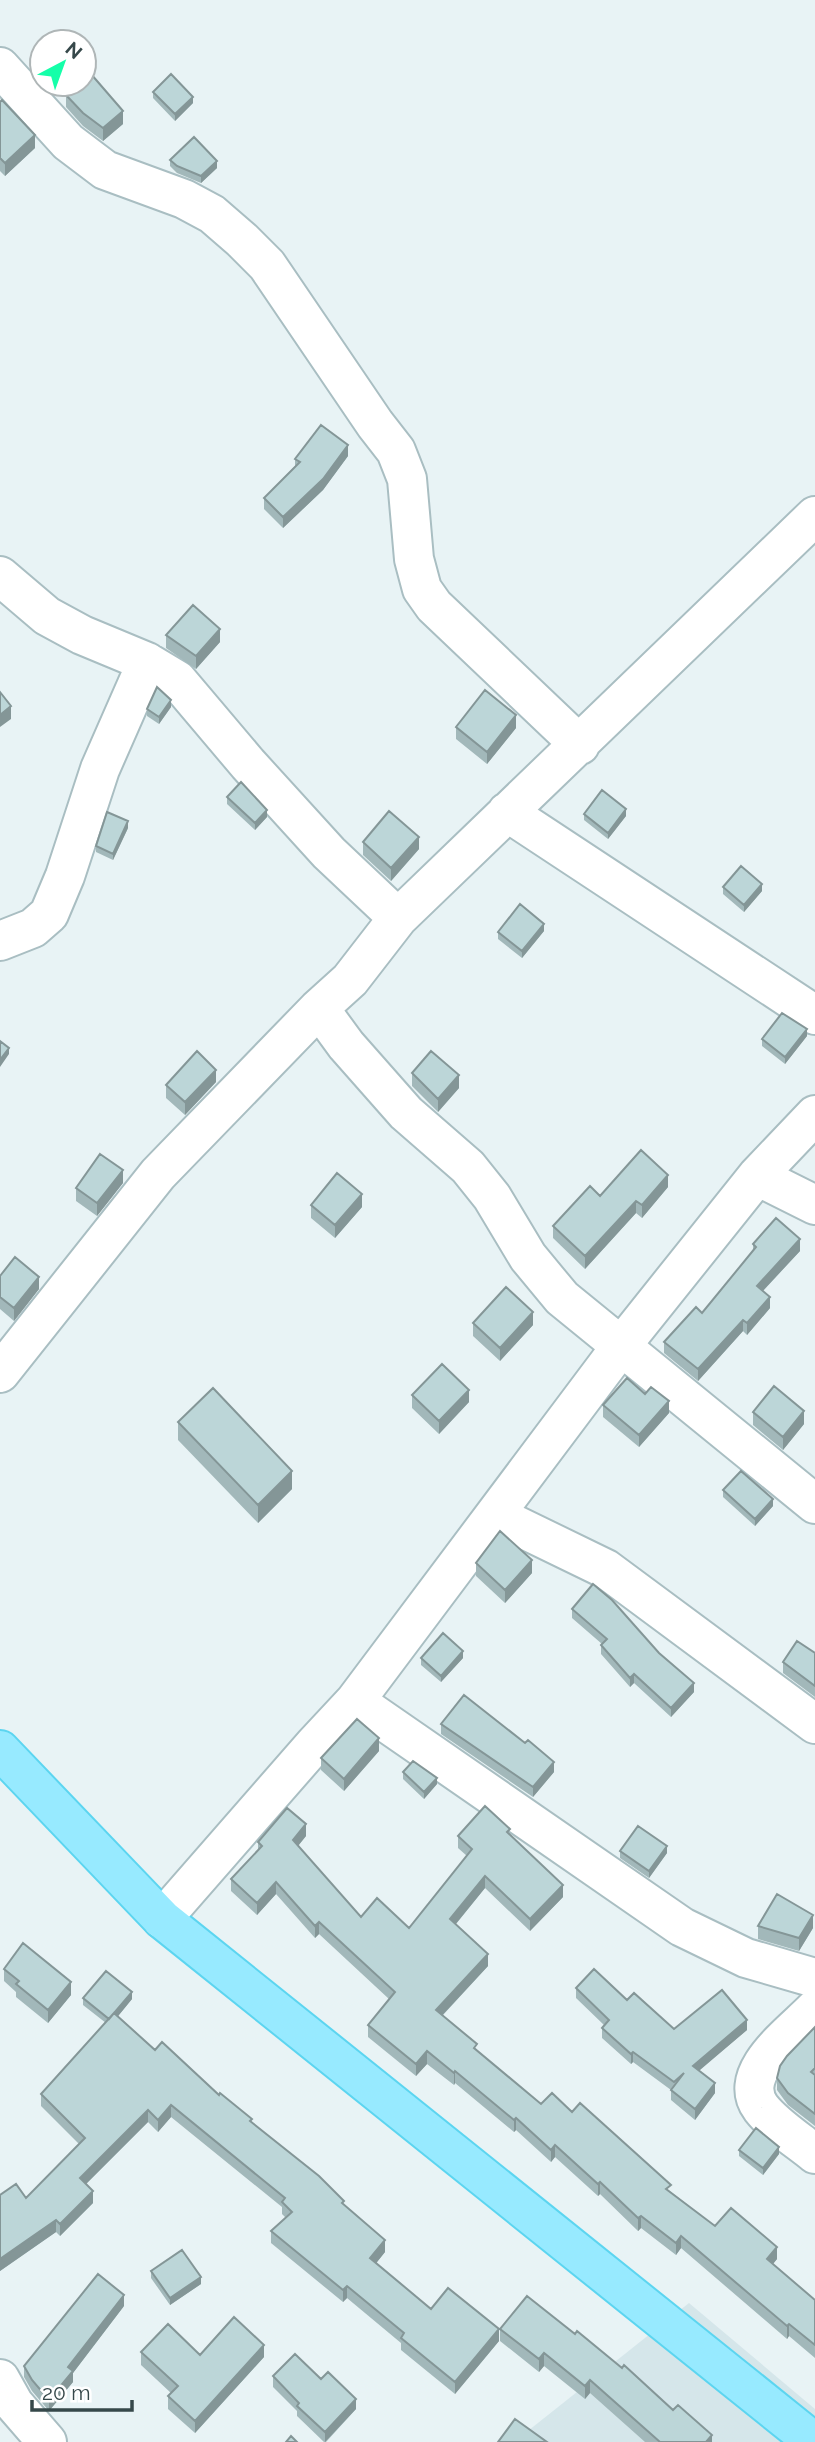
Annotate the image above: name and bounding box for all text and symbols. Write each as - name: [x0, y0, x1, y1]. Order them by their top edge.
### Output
- north arrow: [28, 28, 98, 98]
- text: N: [61, 37, 87, 63]
- scale bar: [32, 2368, 131, 2412]
- text: 20 m: [42, 2380, 90, 2405]

